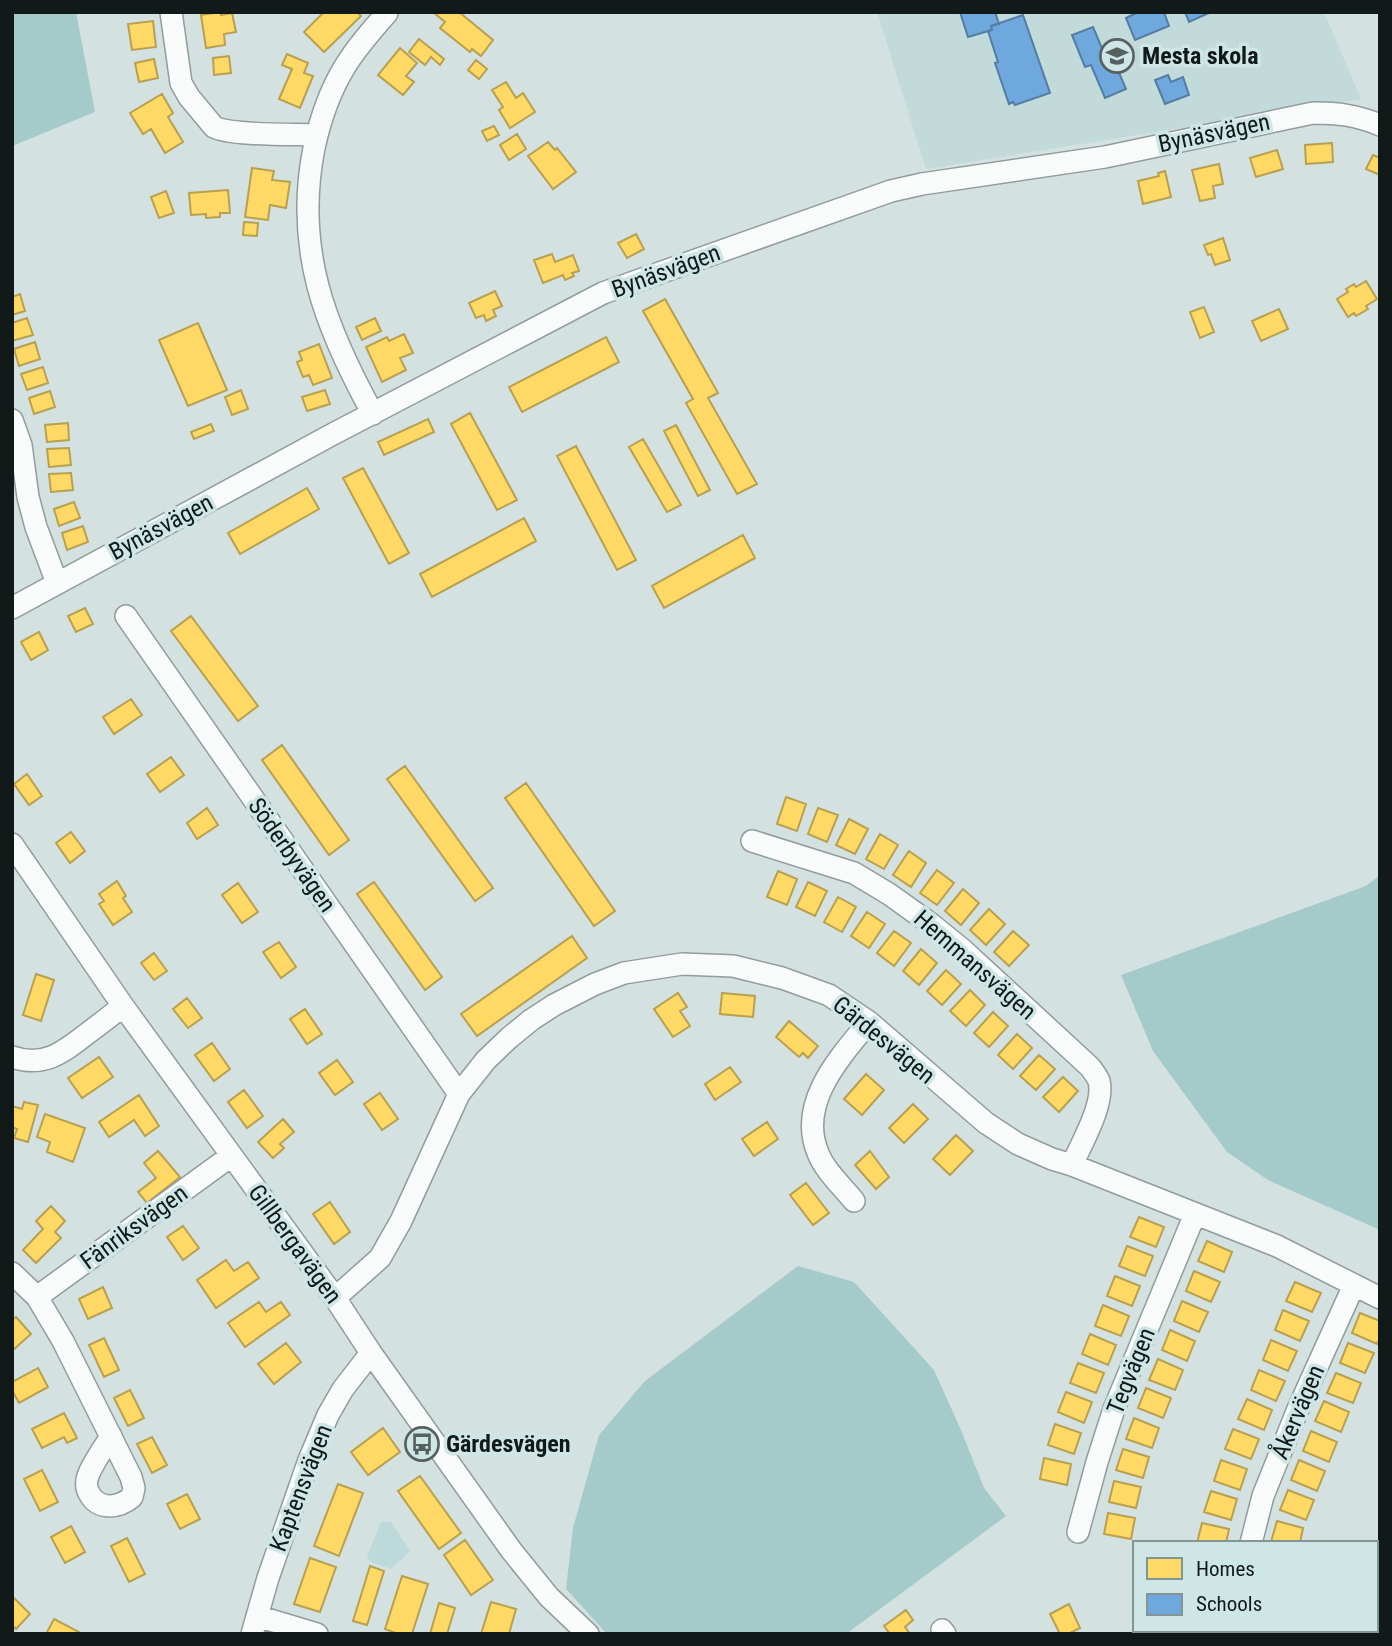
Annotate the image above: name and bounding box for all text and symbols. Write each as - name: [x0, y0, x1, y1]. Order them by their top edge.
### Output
- school or university icon: Mesta skola: [1098, 37, 1136, 75]
- place label: Mesta skola: [1142, 42, 1258, 70]
- street label: Bynäsvägen: [1156, 108, 1272, 158]
- street label: Bynäsvägen: [608, 238, 724, 304]
- street label: Bynäsvägen: [104, 488, 218, 566]
- street label: Söderbyvägen: [242, 793, 342, 917]
- street label: Hemmansvägen: [908, 904, 1042, 1026]
- street label: Gärdesvägen: [827, 990, 941, 1090]
- street label: Fänriksvägen: [75, 1179, 193, 1275]
- street label: Gillbergavägen: [242, 1179, 348, 1309]
- street label: Tegvägen: [1101, 1324, 1161, 1418]
- street label: Åkervägen: [1265, 1360, 1330, 1463]
- street label: Kaptensvägen: [264, 1421, 338, 1555]
- bus stop icon: Gärdesvägen: [403, 1425, 441, 1463]
- place label: Gärdesvägen: [446, 1430, 571, 1458]
- legend: [1133, 1541, 1378, 1632]
- text: Homes: [1196, 1557, 1255, 1581]
- text: Schools: [1196, 1592, 1262, 1616]

